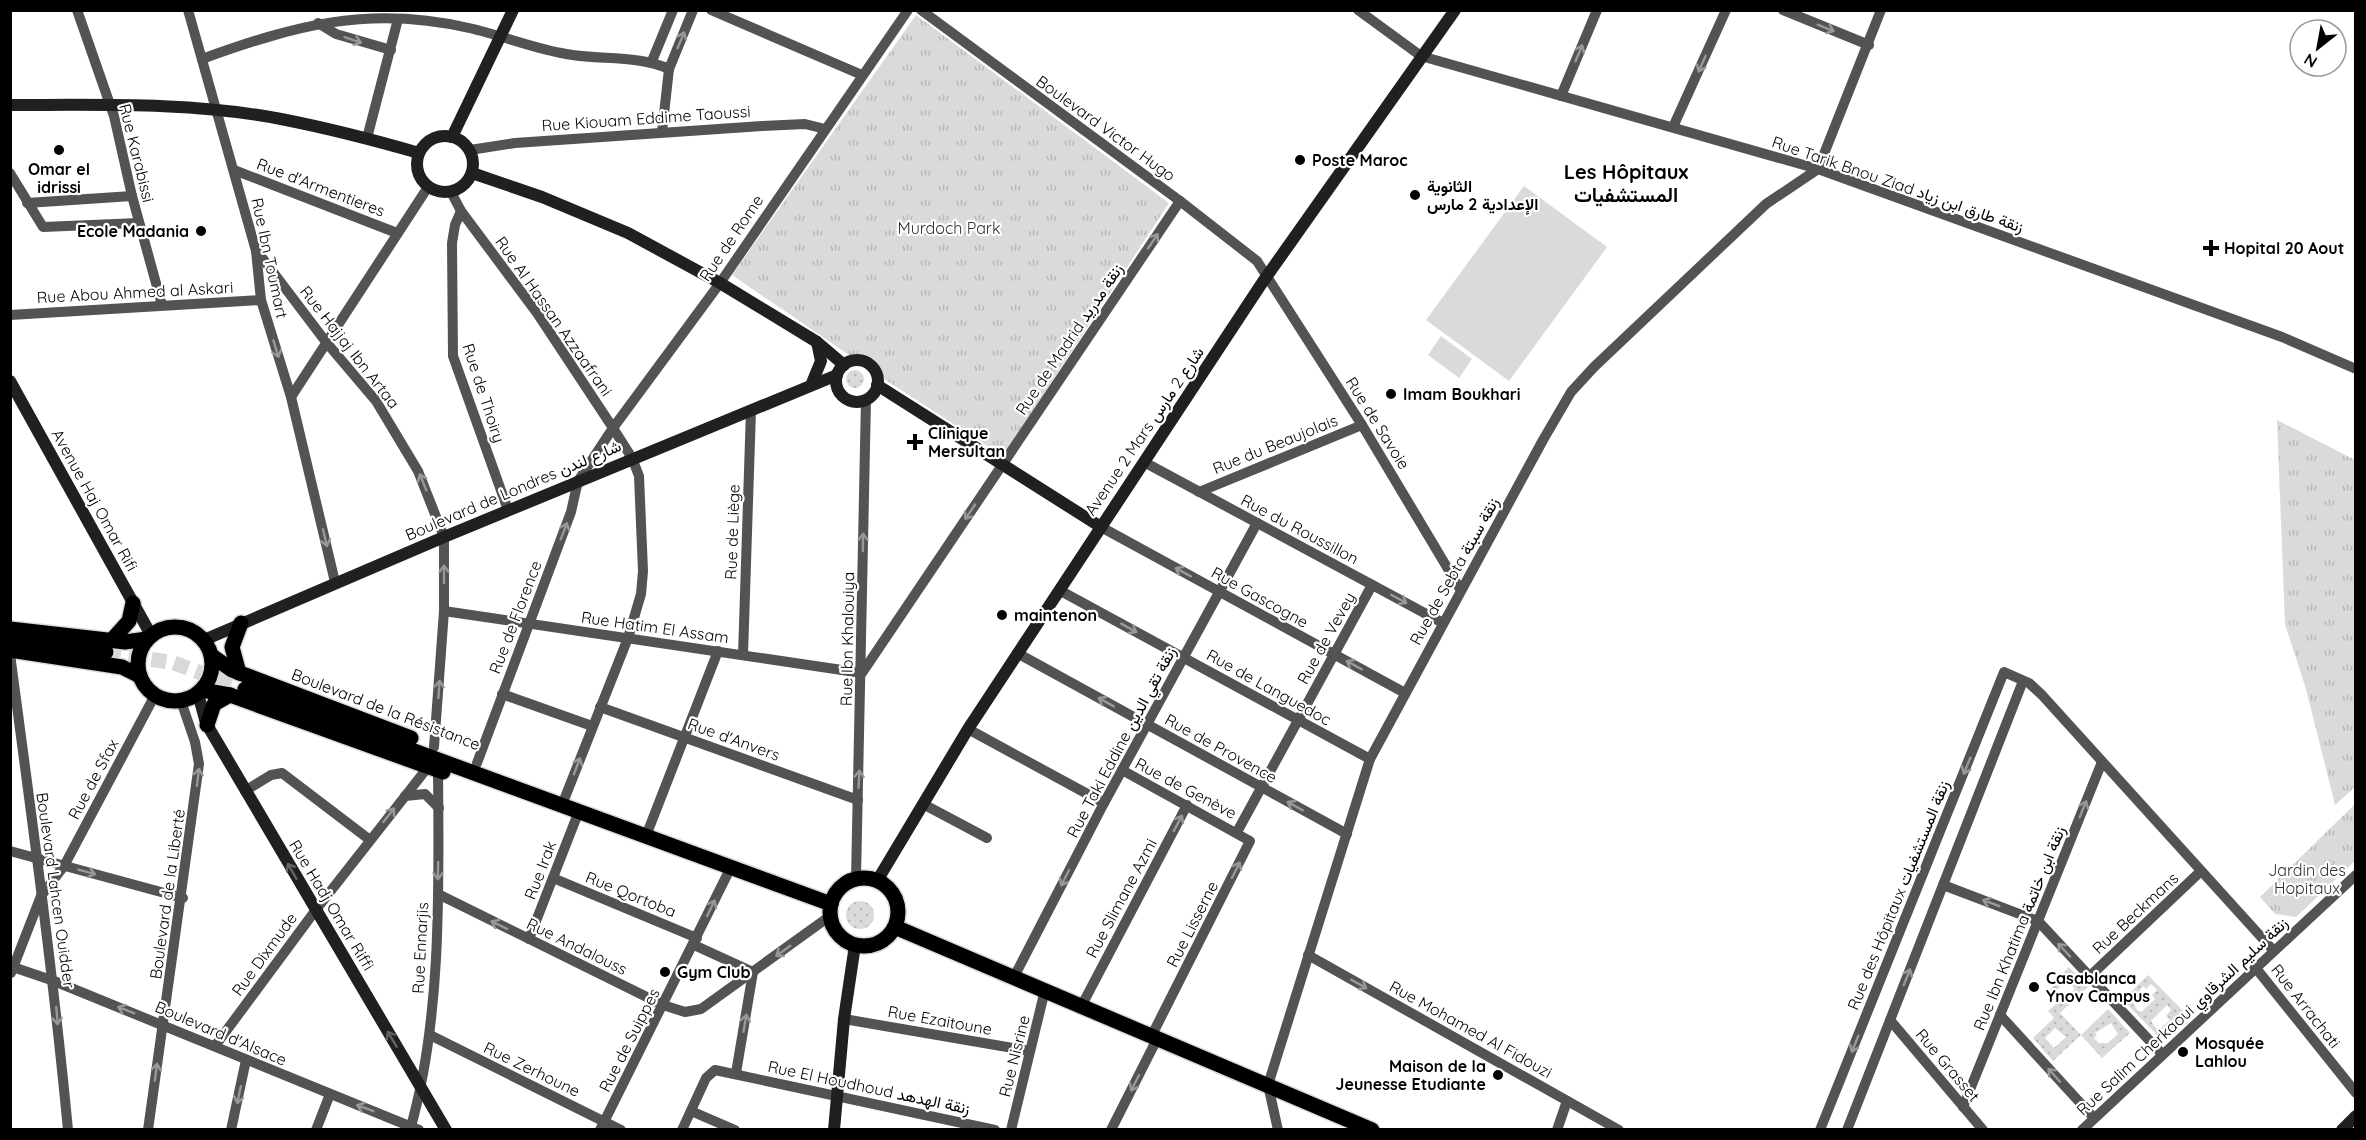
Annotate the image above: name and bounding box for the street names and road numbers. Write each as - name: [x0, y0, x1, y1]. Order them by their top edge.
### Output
- street label: Boulevard Victor Hugo: [1032, 71, 1180, 185]
- street label: Rue Kiouam Eddime Taoussi: [541, 101, 751, 135]
- street label: Rue Karabissi: [115, 102, 159, 204]
- street label: Rue Tarik Bnou Ziad زنقة طارق ابن زياد: [1769, 131, 2026, 238]
- street label: Rue d'Armentieres: [254, 153, 388, 221]
- street label: Rue de Rome: [695, 191, 767, 285]
- street label: Rue Ibn Toumart: [247, 196, 293, 320]
- street label: Rue Al Hassan Azzaafrani: [491, 232, 617, 400]
- street label: Rue de Madrid زنقة مدريد: [1011, 260, 1128, 419]
- street label: Rue Abou Ahmed al Askari: [36, 277, 234, 307]
- street label: Rue Hajjaj Ibn Artaa: [296, 282, 404, 412]
- street label: Rue de Thoiry: [459, 341, 509, 445]
- street label: Avenue 2 Mars شارع 2 مارس: [1080, 343, 1210, 520]
- street label: Rue de Savoie: [1342, 373, 1414, 473]
- street label: Rue du Beaujolais: [1210, 410, 1340, 478]
- street label: Avenue Haj Omar Rifi: [48, 425, 142, 575]
- street label: Boulevard de Londres شارع لندن: [402, 435, 625, 546]
- street label: Rue de Liège: [720, 484, 744, 580]
- street label: Rue du Roussillon: [1238, 490, 1362, 568]
- street label: Rue de Sebta زنقة سبتة: [1405, 494, 1504, 649]
- street label: Rue de Florence: [484, 557, 546, 677]
- street label: Rue Gascogne: [1208, 562, 1312, 632]
- street label: Rue Ibn Khalouiya: [836, 572, 858, 706]
- street label: Rue de Vevey: [1293, 589, 1359, 687]
- street label: Rue Hatim El Assam: [580, 607, 730, 647]
- street label: Rue Taki Eddine زنقة تقي الدين: [1062, 643, 1183, 843]
- street label: Rue de Languedoc: [1203, 644, 1335, 730]
- street label: Boulevard de la Résistance: [289, 664, 483, 754]
- street label: Rue de Provence: [1161, 709, 1281, 787]
- street label: Rue d'Anvers: [685, 713, 783, 765]
- street label: Rue de Sfax: [63, 735, 123, 823]
- street label: Rue de Genève: [1132, 753, 1240, 823]
- street label: Rue des Hôpitaux زنقة المستشفيات: [1843, 777, 1954, 1013]
- street label: Boulevard Lahcen Ouidder: [32, 791, 80, 989]
- street label: Boulevard de la Liberté: [145, 808, 189, 980]
- street label: Rue Ibn Khatima زنقة ابن خاتمة: [1969, 823, 2070, 1034]
- street label: Rue Slimane Azmi: [1081, 835, 1161, 961]
- street label: Rue Hadj Omar Riffi: [285, 836, 379, 974]
- street label: Rue Irak: [520, 838, 560, 902]
- street label: Rue Qortoba: [583, 867, 679, 921]
- street label: Rue Beckmans: [2088, 868, 2182, 958]
- street label: Rue Lisserne: [1162, 878, 1222, 970]
- street label: Rue Ennarjis: [408, 902, 432, 994]
- street label: Rue Dixmude: [227, 908, 301, 1000]
- street label: Rue Andalouss: [523, 913, 631, 979]
- street label: Rue Salim Cherkaoui زنقة سليم الشرقاوي: [2072, 913, 2295, 1122]
- street label: Rue Arrachati: [2267, 960, 2345, 1052]
- street label: Rue Mohamed Al Fidouzi: [1386, 976, 1556, 1082]
- street label: Rue de Suippes: [594, 985, 664, 1095]
- street label: Boulevard d'Alsace: [152, 996, 290, 1070]
- street label: Rue Ezaitoune: [886, 1001, 994, 1039]
- street label: Rue Nisrine: [994, 1013, 1034, 1099]
- street label: Rue Grasset: [1912, 1024, 1984, 1106]
- street label: Rue Zerhoune: [481, 1037, 583, 1101]
- street label: Rue El Houdhoud زنقة الهدهد: [766, 1056, 972, 1119]

